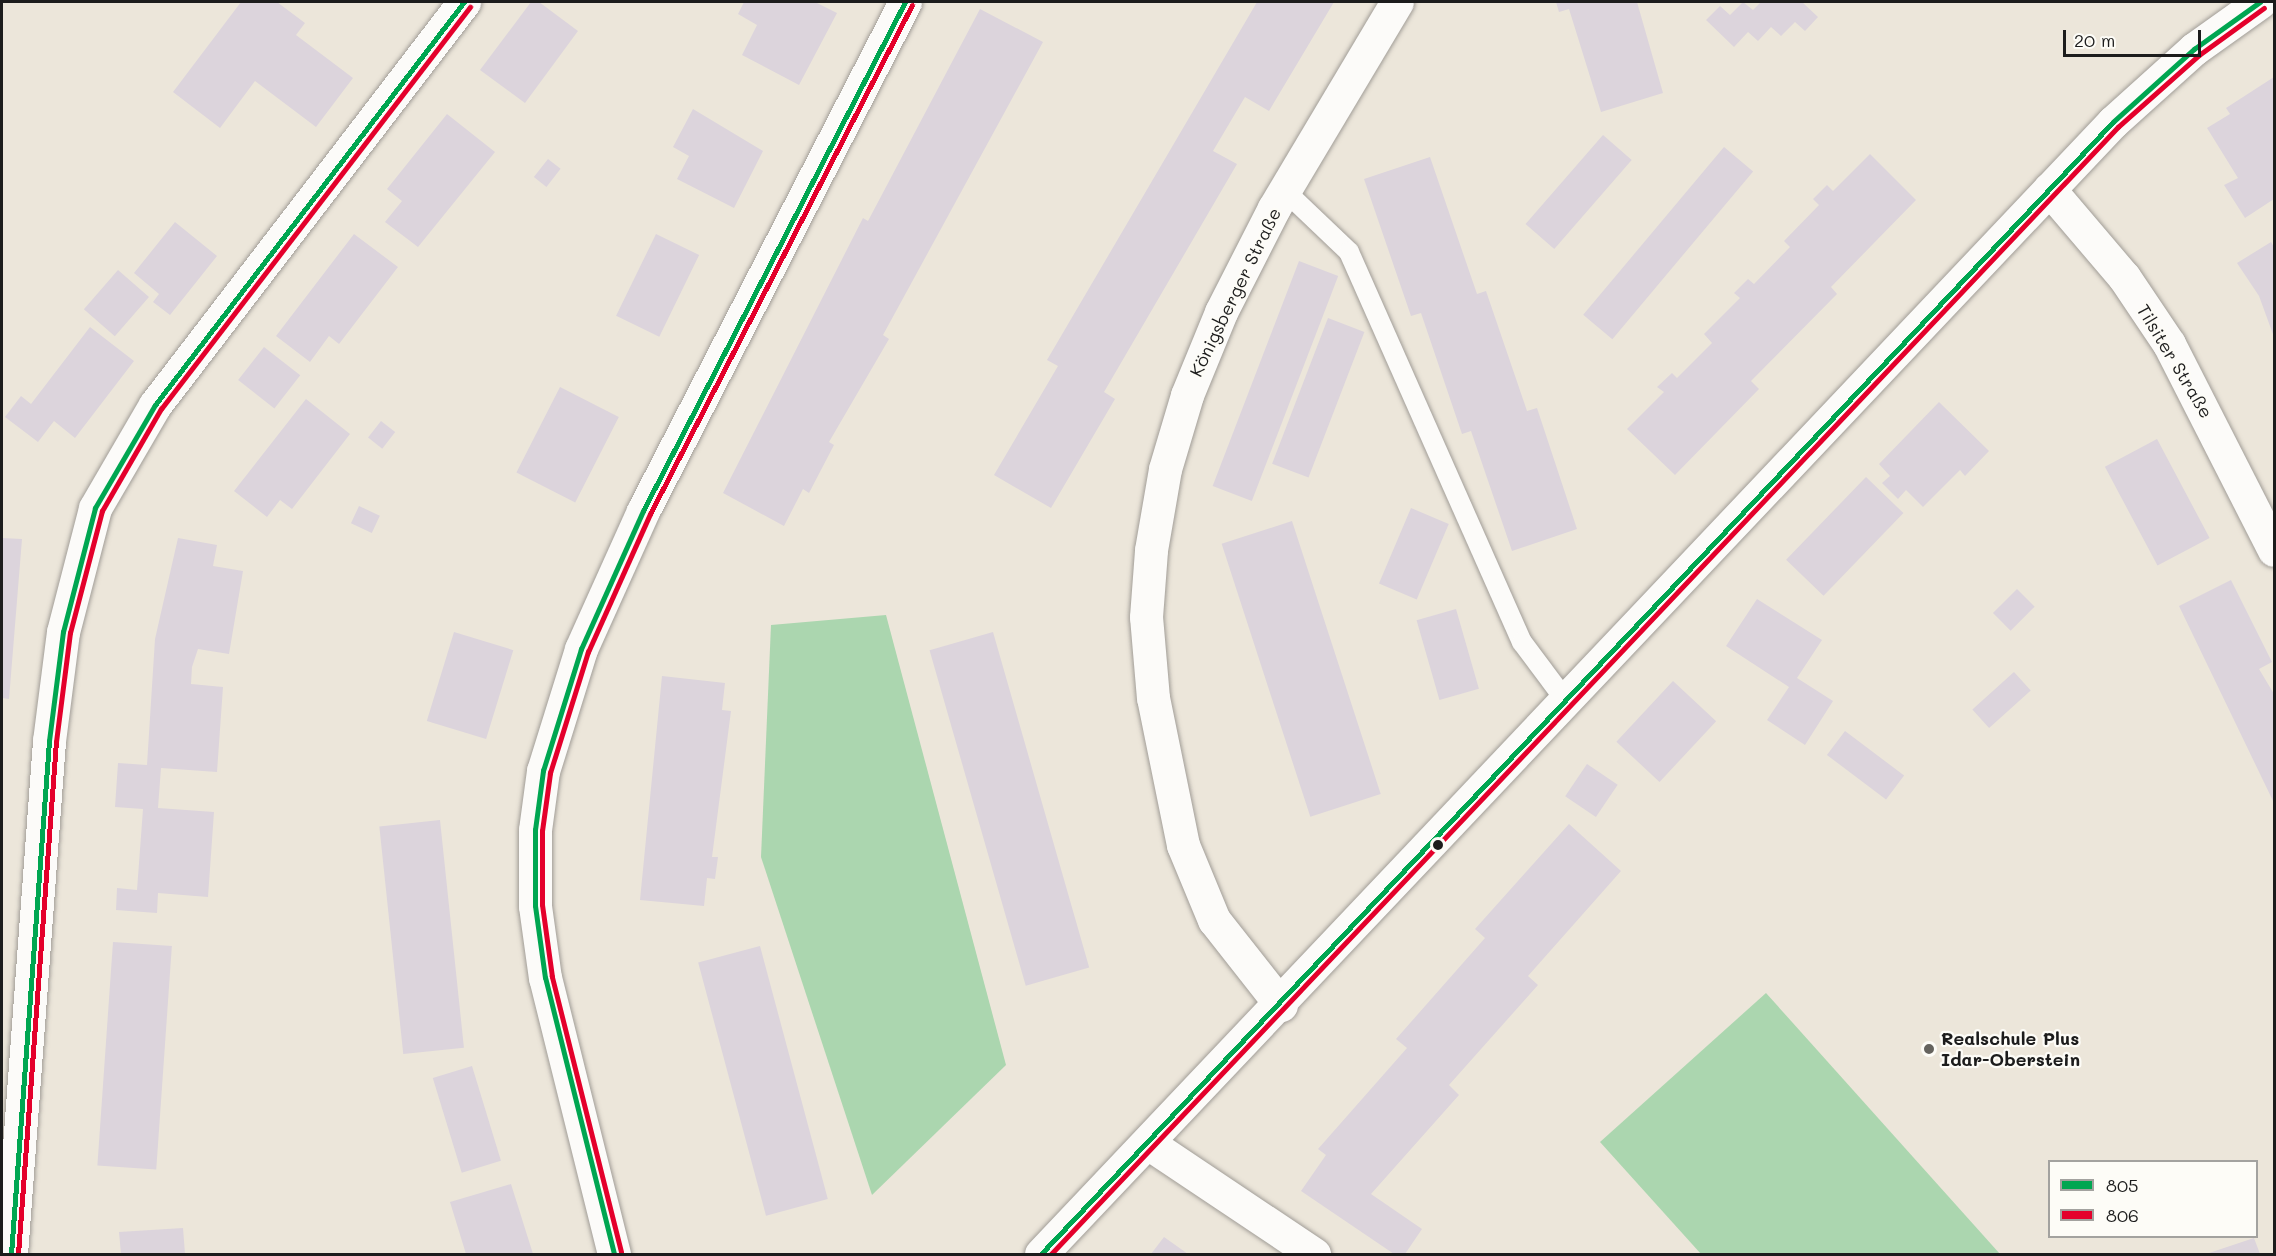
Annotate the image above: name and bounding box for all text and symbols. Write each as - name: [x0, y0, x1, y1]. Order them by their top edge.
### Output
- scale bar: [2066, 18, 2204, 56]
- text: 20 m: [2074, 28, 2115, 52]
- street label: Königsberger Straße: [1185, 204, 1285, 380]
- street label: Tilsiter Straße: [2133, 300, 2217, 422]
- unlabelled marker: [1432, 839, 1444, 851]
- place label: Realschule Plus Idar-Oberstein: [1941, 1028, 2080, 1070]
- marker: Realschule Plus Idar-Oberstein: [1922, 1042, 1936, 1056]
- legend: [2048, 1160, 2258, 1238]
- text: 805: [2106, 1173, 2139, 1197]
- text: 806: [2106, 1203, 2139, 1227]

